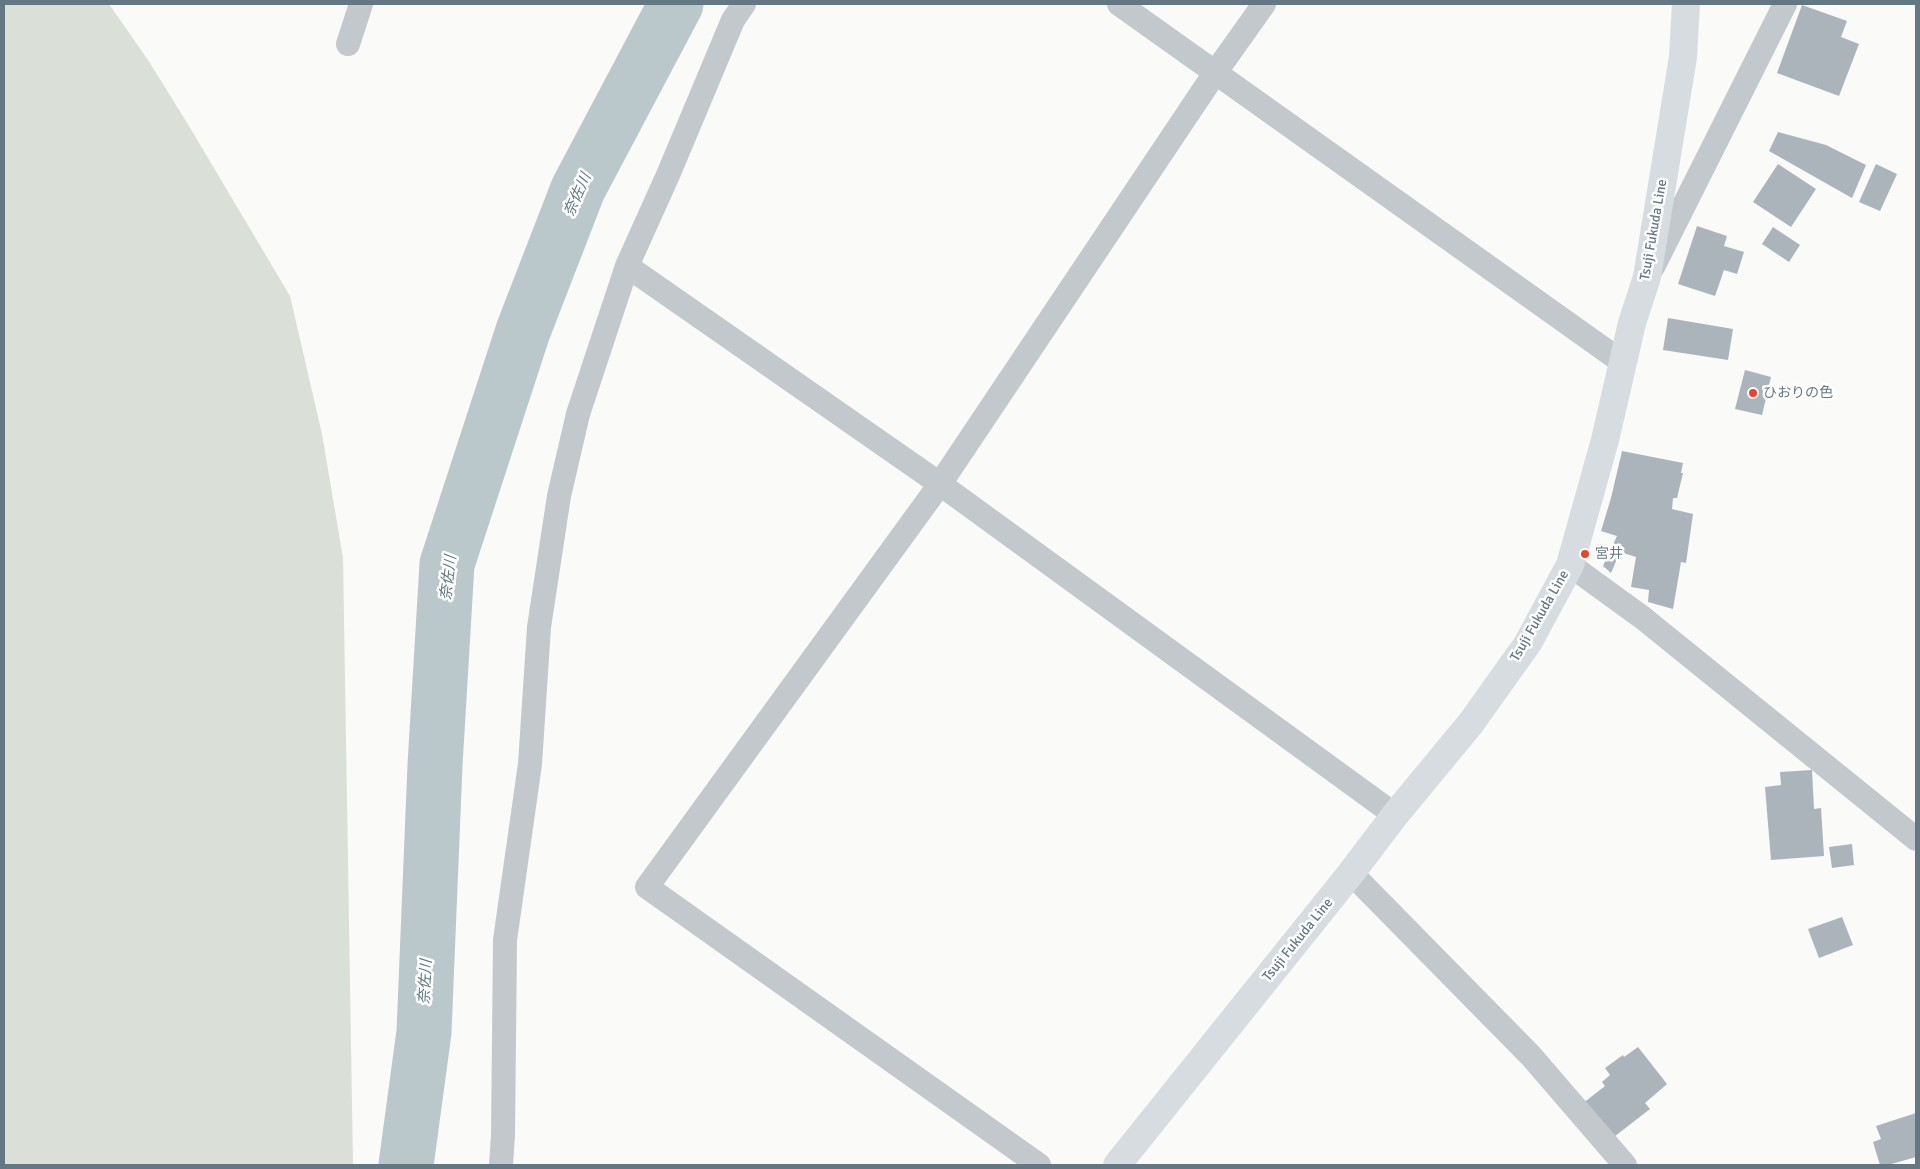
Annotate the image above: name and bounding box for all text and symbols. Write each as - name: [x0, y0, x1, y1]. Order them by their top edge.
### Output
- water label: 奈佐川: [561, 171, 595, 219]
- street label: Tsuji Fukuda Line: [1637, 178, 1671, 282]
- place label: ひおりの色: [1763, 385, 1833, 401]
- marker: ひおりの色: [1747, 387, 1759, 399]
- place label: 宮井: [1595, 546, 1623, 562]
- marker: 宮井: [1579, 548, 1591, 560]
- water label: 奈佐川: [437, 555, 461, 601]
- street label: Tsuji Fukuda Line: [1507, 567, 1573, 665]
- street label: Tsuji Fukuda Line: [1259, 895, 1337, 985]
- water label: 奈佐川: [416, 959, 436, 1005]

